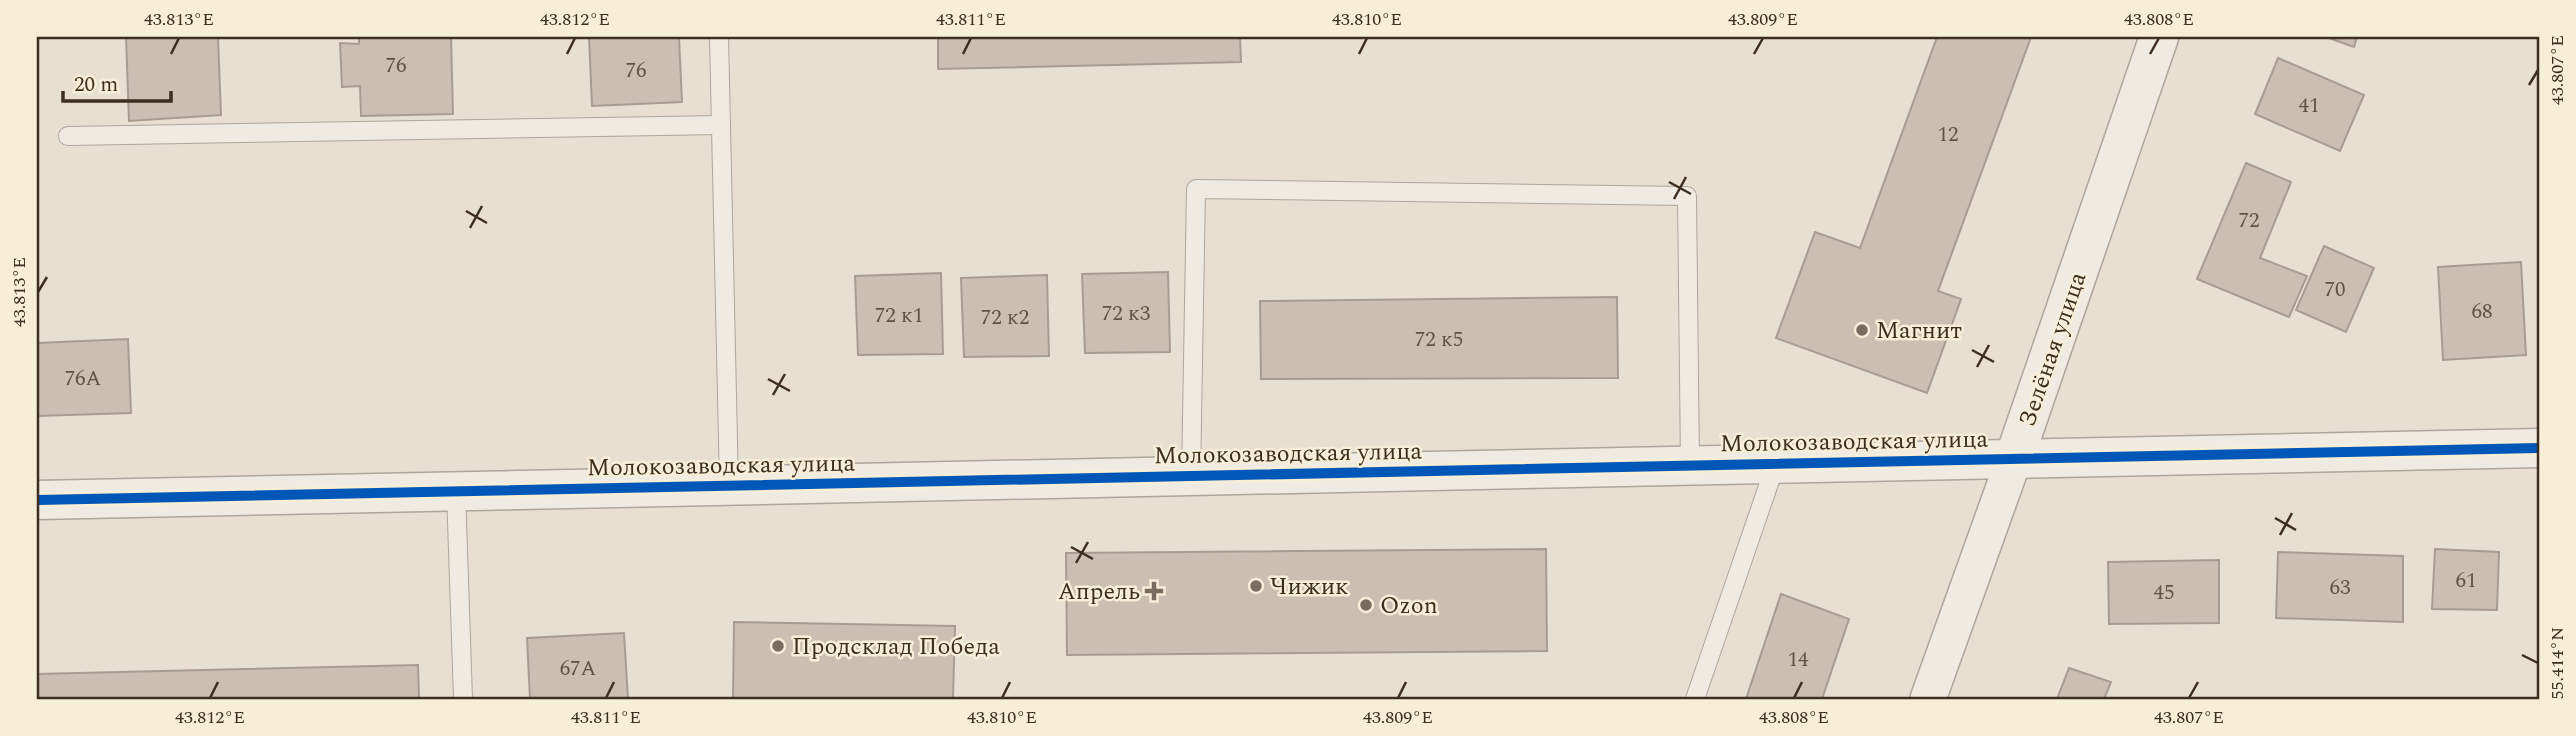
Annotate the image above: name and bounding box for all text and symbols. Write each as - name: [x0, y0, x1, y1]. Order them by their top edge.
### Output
- text: 43.813°E: [144, 6, 214, 33]
- text: 43.812°E: [540, 6, 610, 33]
- text: 43.811°E: [936, 6, 1006, 33]
- text: 43.810°E: [1332, 6, 1402, 33]
- text: 43.809°E: [1728, 6, 1798, 33]
- text: 43.808°E: [2124, 6, 2194, 33]
- text: 43.807°E: [2544, 35, 2571, 105]
- house number: 76: [386, 50, 407, 82]
- house number: 76: [626, 55, 647, 87]
- scale bar: [63, 60, 172, 104]
- text: 20 m: [74, 69, 118, 101]
- house number: 41: [2299, 90, 2320, 122]
- house number: 12: [1938, 119, 1959, 151]
- house number: 72: [2239, 205, 2260, 237]
- text: 43.813°E: [6, 257, 33, 327]
- street label: Зелёная улица: [2010, 267, 2096, 431]
- house number: 70: [2325, 274, 2346, 306]
- house number: 68: [2472, 296, 2493, 328]
- house number: 72 к3: [1102, 298, 1151, 330]
- house number: 72 к1: [875, 300, 923, 332]
- house number: 72 к2: [981, 302, 1029, 334]
- place label: Магнит: [1876, 313, 1962, 349]
- marker: Магнит: [1854, 322, 1870, 338]
- house number: 72 к5: [1415, 324, 1463, 356]
- house number: 76А: [65, 363, 102, 395]
- street label: Молокозаводская улица: [1719, 422, 1989, 462]
- street label: Молокозаводская улица: [1153, 434, 1423, 474]
- street label: Молокозаводская улица: [586, 446, 856, 486]
- house number: 61: [2456, 565, 2477, 597]
- place label: Чижик: [1270, 569, 1348, 605]
- house number: 63: [2330, 572, 2351, 604]
- place label: Апрель: [1058, 574, 1140, 610]
- house number: 45: [2154, 577, 2175, 609]
- marker: Чижик: [1248, 578, 1264, 594]
- marker: Апрель: [1146, 583, 1162, 599]
- place label: Ozon: [1380, 588, 1438, 624]
- marker: Ozon: [1358, 597, 1374, 613]
- text: 55.414°N: [2544, 627, 2571, 699]
- place label: Продсклад Победа: [792, 629, 1000, 665]
- marker: Продсклад Победа: [770, 638, 786, 654]
- house number: 14: [1788, 644, 1809, 676]
- house number: 67А: [560, 653, 597, 685]
- text: 43.812°E: [175, 704, 245, 731]
- text: 43.811°E: [571, 704, 641, 731]
- text: 43.810°E: [967, 704, 1037, 731]
- text: 43.809°E: [1363, 704, 1433, 731]
- text: 43.808°E: [1759, 704, 1829, 731]
- text: 43.807°E: [2154, 704, 2224, 731]

